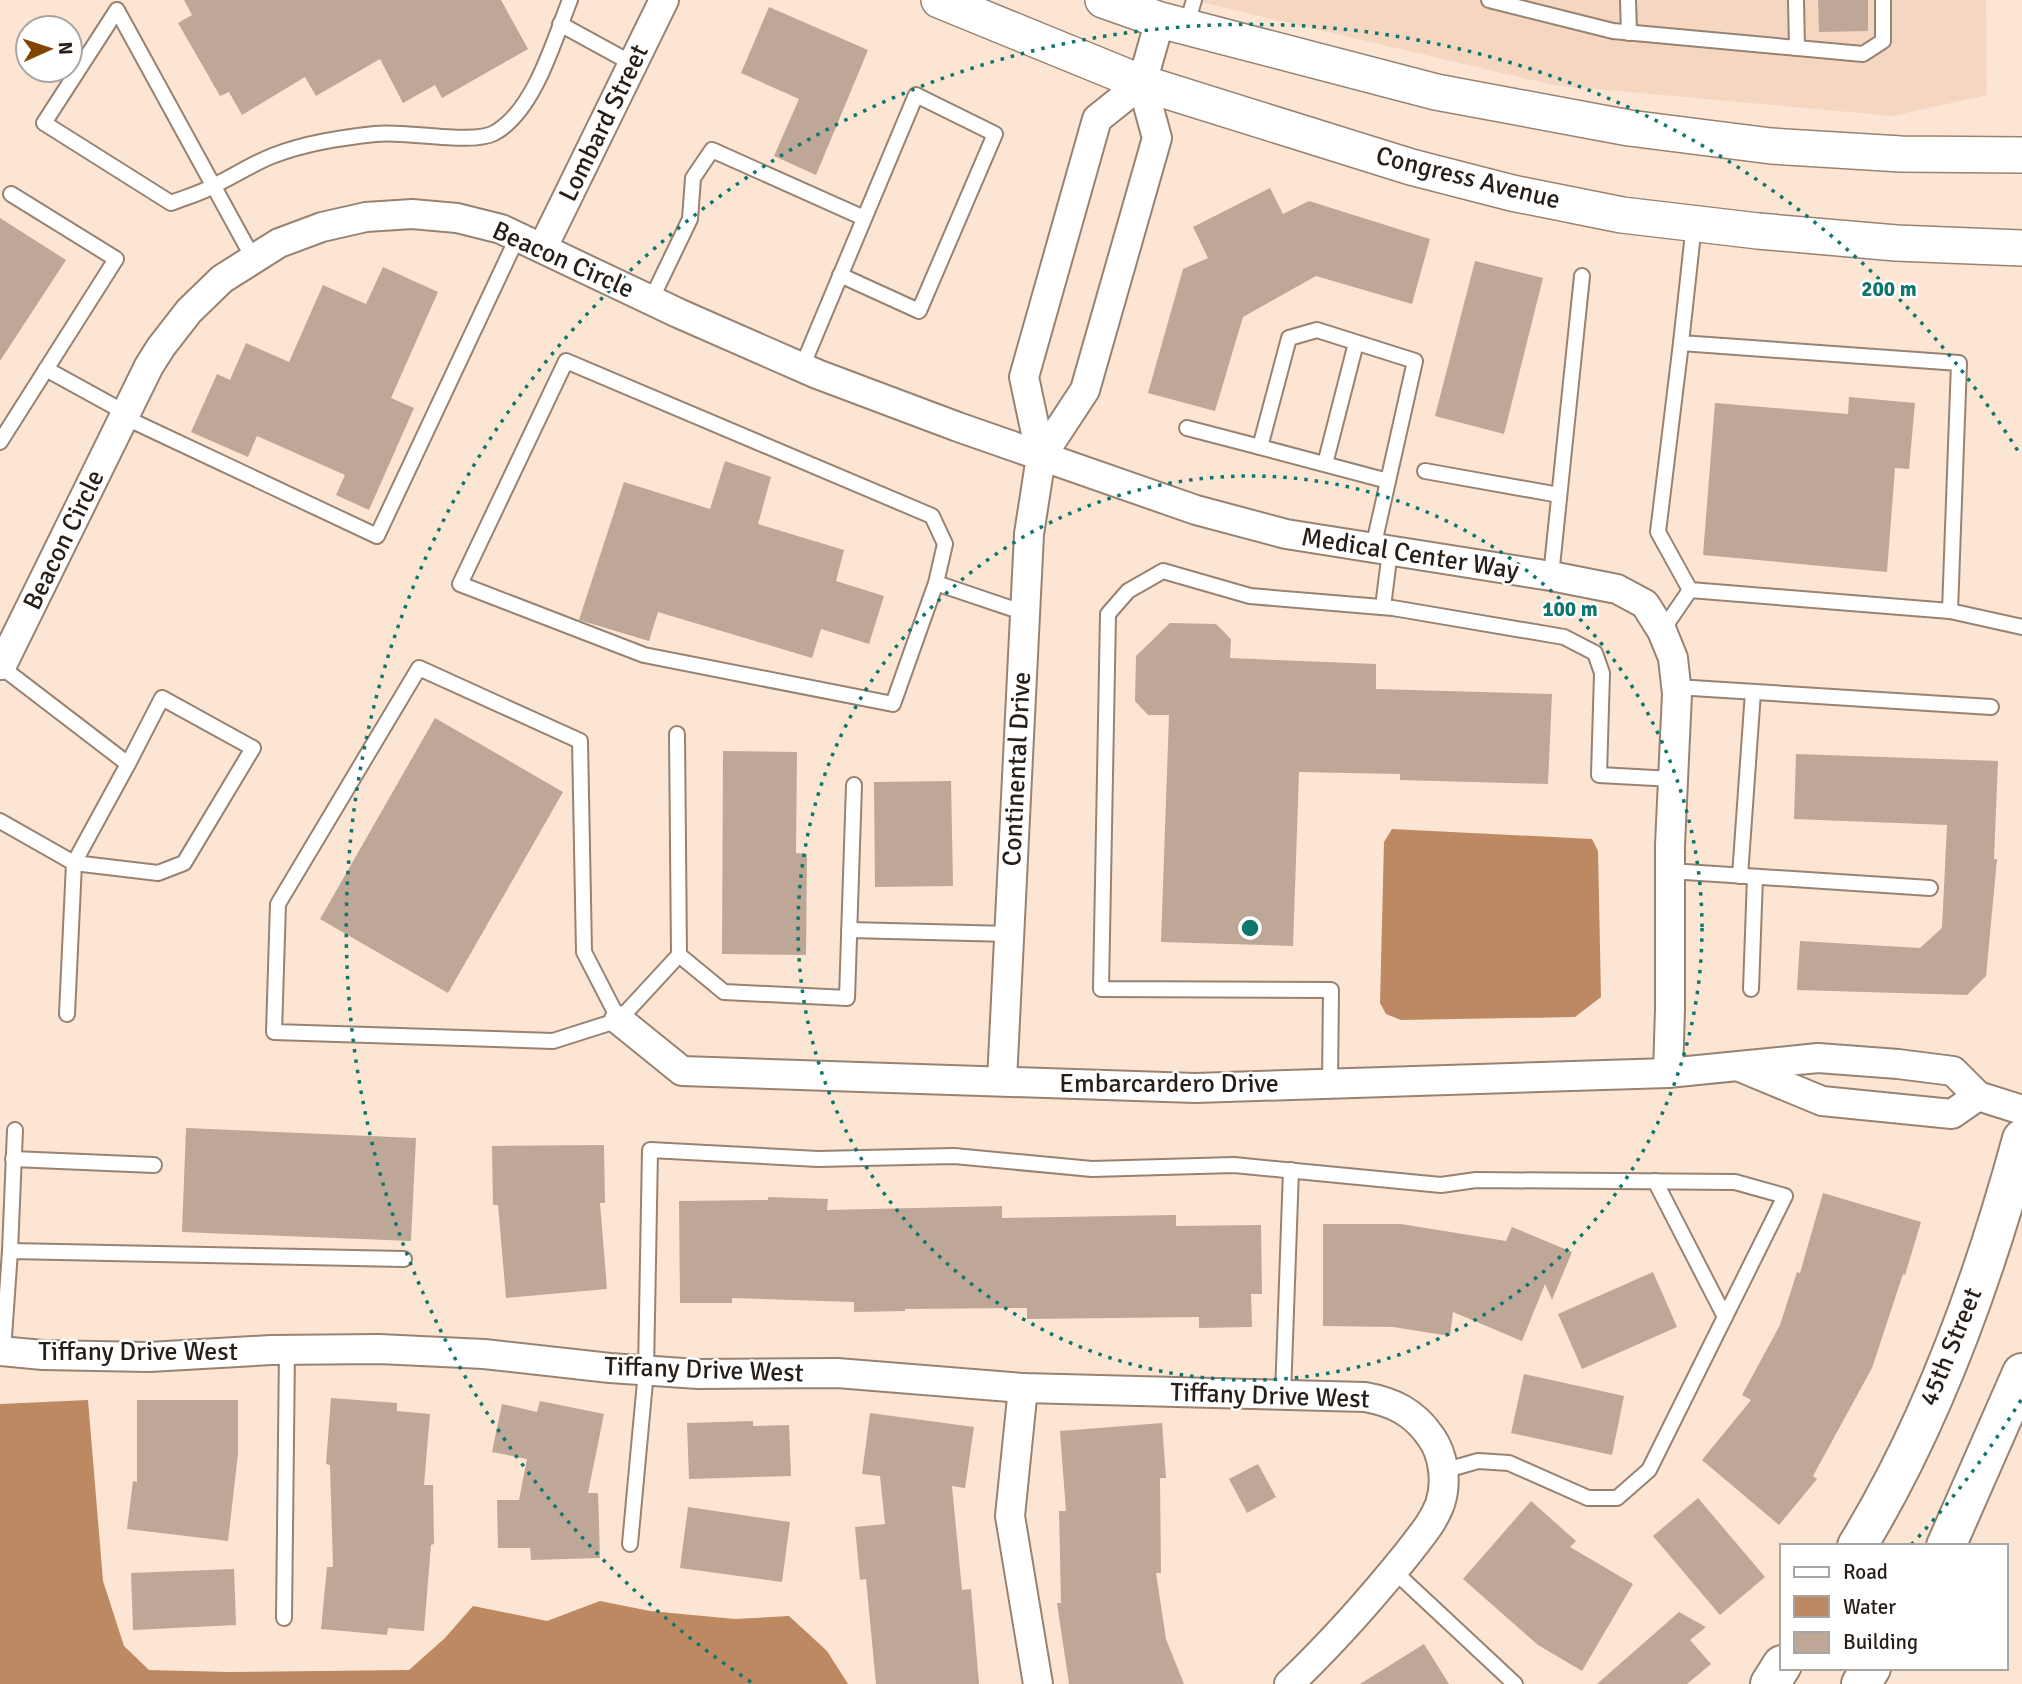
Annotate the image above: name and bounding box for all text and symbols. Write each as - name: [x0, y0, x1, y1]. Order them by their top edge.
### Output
- north arrow: [14, 14, 84, 84]
- street label: Lombard Street: [552, 39, 656, 207]
- text: N: [53, 41, 77, 55]
- street label: Congress Avenue: [1373, 140, 1563, 216]
- street label: Beacon Circle: [487, 215, 639, 305]
- text: 200 m: [1861, 276, 1917, 302]
- street label: Beacon Circle: [16, 465, 112, 615]
- street label: Medical Center Way: [1299, 521, 1521, 587]
- text: 100 m: [1542, 596, 1598, 622]
- street label: Continental Drive: [996, 671, 1038, 867]
- centre of rings: [1238, 916, 1262, 940]
- street label: Embarcardero Drive: [1059, 1068, 1279, 1100]
- street label: 45th Street: [1913, 1283, 1989, 1411]
- street label: Tiffany Drive West: [38, 1336, 238, 1368]
- street label: Tiffany Drive West: [604, 1351, 804, 1389]
- street label: Tiffany Drive West: [1170, 1377, 1370, 1415]
- legend: [1780, 1544, 2008, 1670]
- text: Road: [1843, 1559, 1888, 1585]
- text: Water: [1843, 1594, 1896, 1620]
- text: Building: [1843, 1629, 1918, 1655]

